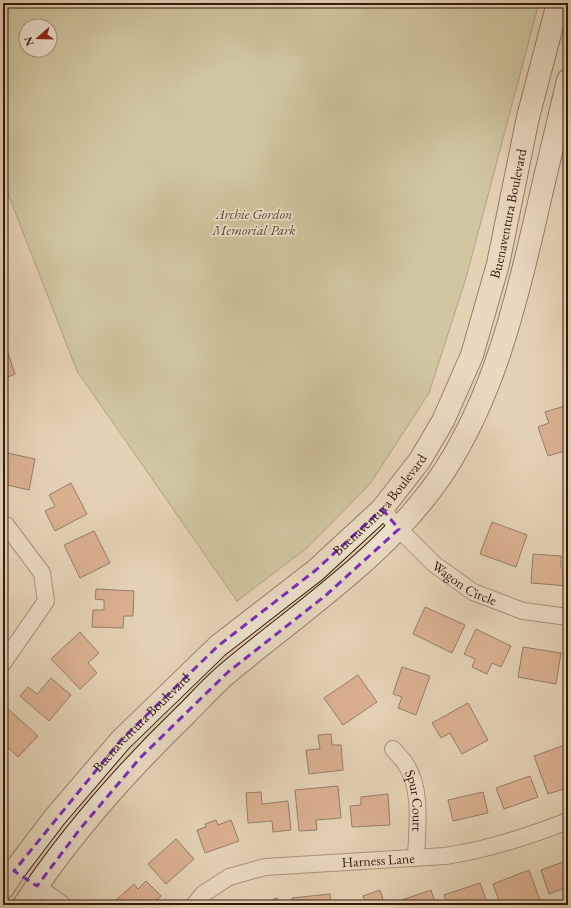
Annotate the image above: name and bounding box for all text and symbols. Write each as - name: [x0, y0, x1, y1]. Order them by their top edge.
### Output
- north arrow: [18, 18, 58, 58]
- text: N: [20, 35, 37, 48]
- street label: Buenaventura Boulevard: [485, 146, 531, 280]
- park label: Archie Gordon Memorial Park: [211, 205, 296, 239]
- street label: Buenaventura Boulevard: [329, 450, 431, 559]
- street label: Wagon Circle: [429, 557, 500, 609]
- street label: Buenaventura Boulevard: [88, 668, 194, 776]
- street label: Spur Court: [401, 767, 427, 832]
- street label: Harness Lane: [341, 849, 416, 871]

